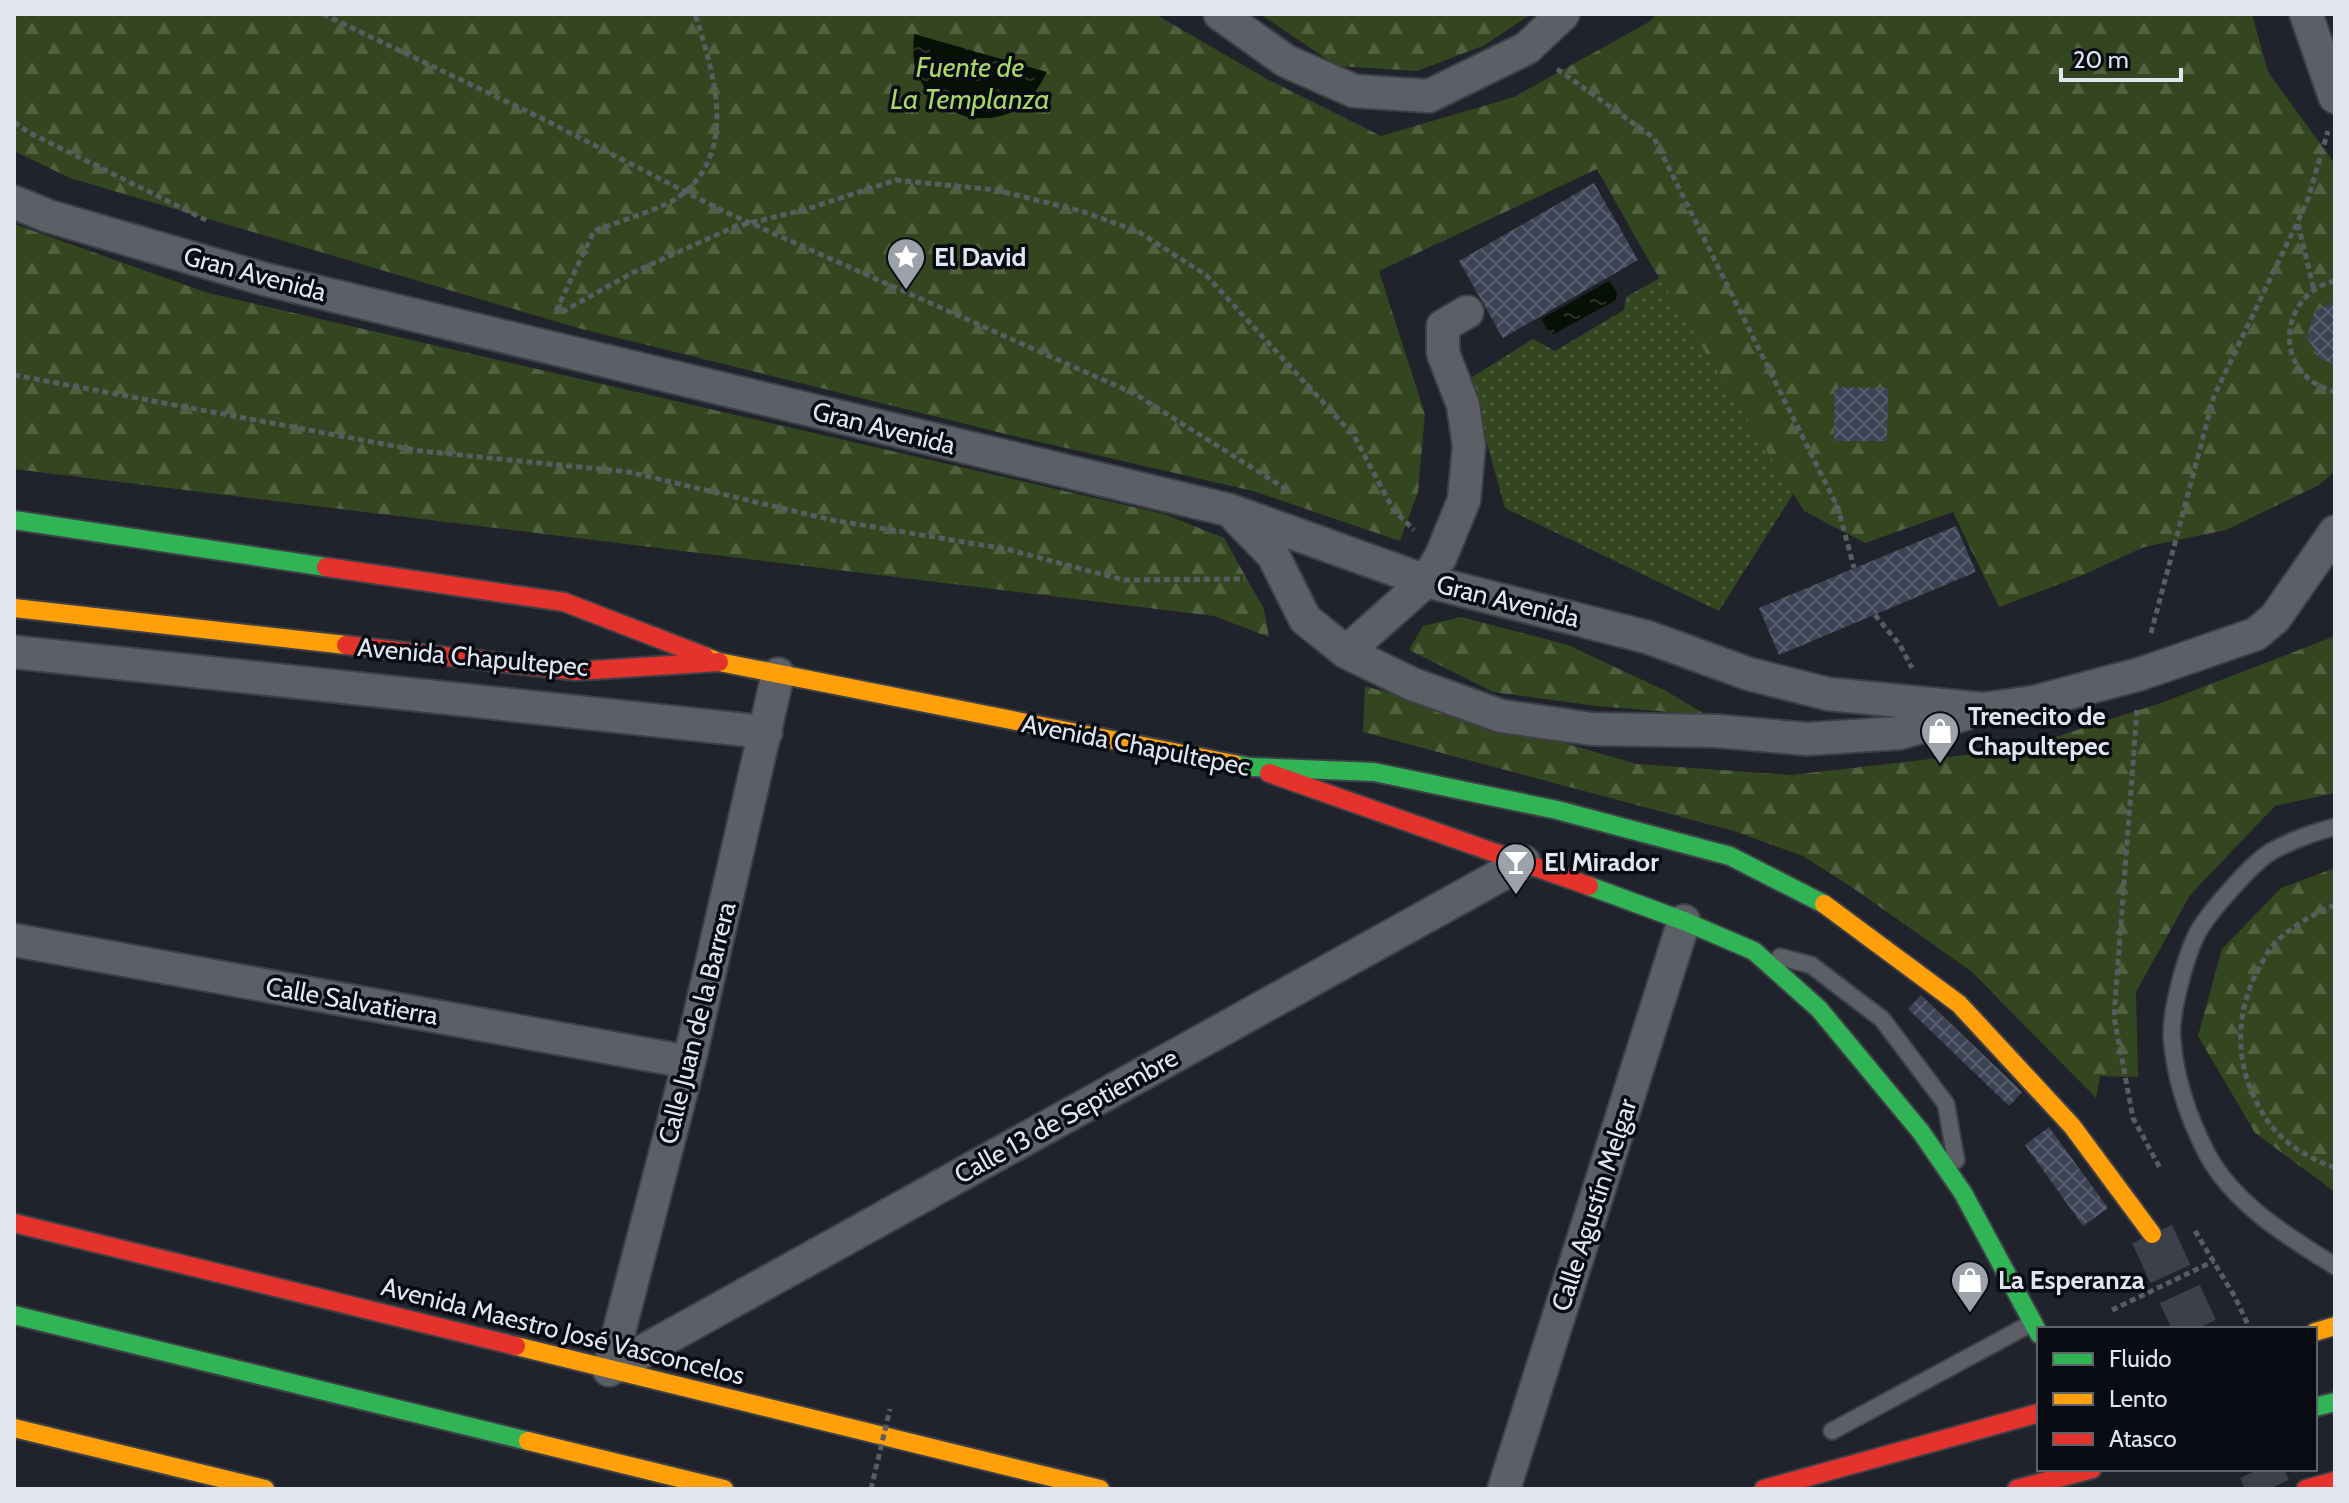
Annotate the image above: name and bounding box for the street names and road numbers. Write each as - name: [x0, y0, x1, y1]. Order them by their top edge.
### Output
- street label: Gran Avenida: [180, 240, 330, 309]
- street label: Gran Avenida: [809, 395, 959, 461]
- street label: Gran Avenida: [1433, 568, 1583, 634]
- street label: Avenida Chapultepec: [356, 631, 590, 683]
- street label: Avenida Chapultepec: [1019, 707, 1253, 783]
- street label: Calle Juan de la Barrera: [651, 898, 743, 1147]
- street label: Calle Salvatierra: [263, 970, 441, 1032]
- street label: Calle 13 de Septiembre: [949, 1041, 1183, 1191]
- street label: Calle Agustín Melgar: [1545, 1094, 1644, 1315]
- street label: Avenida Maestro José Vasconcelos: [378, 1270, 748, 1392]

